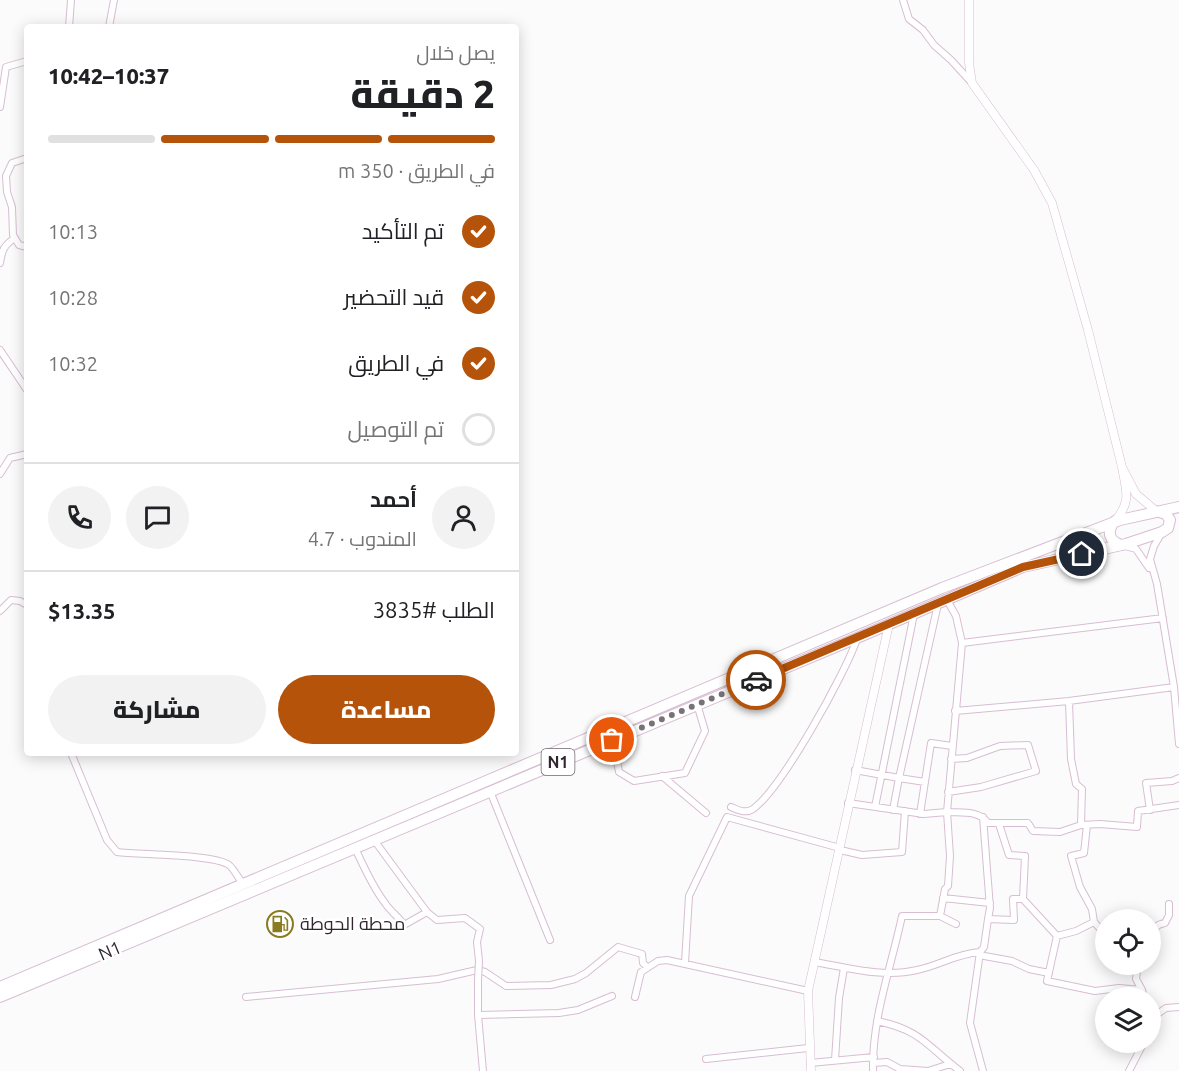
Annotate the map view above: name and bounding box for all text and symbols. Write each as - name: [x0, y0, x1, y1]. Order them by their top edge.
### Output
- text: يصل خلال: [416, 41, 495, 64]
- text: 10:37–10:42: [48, 63, 169, 88]
- text: 2 دقيقة: [350, 72, 495, 115]
- text: في الطريق · 350 m: [338, 159, 495, 182]
- icon: check: [462, 215, 495, 248]
- text: تم التأكيد: [362, 218, 444, 243]
- text: 10:13: [48, 220, 98, 243]
- icon: check: [462, 281, 495, 314]
- text: قيد التحضير: [344, 284, 444, 309]
- text: 10:28: [48, 286, 98, 309]
- icon: check: [462, 347, 495, 380]
- text: في الطريق: [348, 350, 444, 375]
- text: 10:32: [48, 352, 98, 375]
- text: تم التوصيل: [348, 416, 444, 441]
- button: phone: [48, 486, 111, 549]
- button: chat: [126, 486, 189, 549]
- text: أحمد: [370, 486, 417, 511]
- button: person: [432, 486, 495, 549]
- text: المندوب · 4.7: [308, 527, 417, 550]
- pin: [1056, 528, 1107, 579]
- icon: home: [1065, 537, 1098, 570]
- text: الطلب #3835: [373, 597, 495, 622]
- text: $13.35: [48, 598, 115, 623]
- courier: [726, 650, 786, 710]
- icon: car: [740, 664, 773, 697]
- button: مشاركة: [48, 675, 266, 744]
- button: مساعدة: [278, 675, 495, 744]
- pin: [586, 714, 637, 765]
- icon: bag: [595, 723, 628, 756]
- road number: N1: [542, 749, 574, 775]
- fuel station icon: محطة الحوطة: [265, 909, 295, 939]
- map controls: [1095, 909, 1161, 1053]
- button: locate: [1095, 909, 1161, 975]
- place label: محطة الحوطة: [300, 913, 405, 935]
- street label: N1: [95, 936, 124, 964]
- button: layers: [1095, 987, 1161, 1053]

